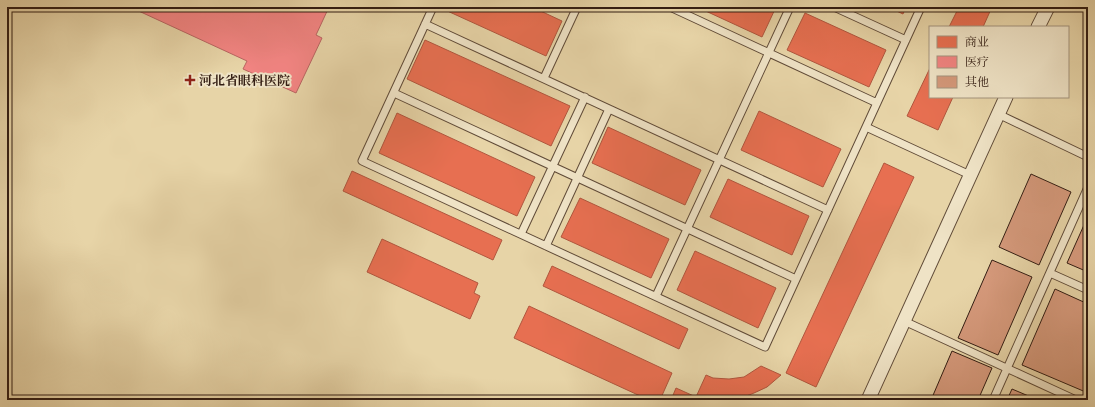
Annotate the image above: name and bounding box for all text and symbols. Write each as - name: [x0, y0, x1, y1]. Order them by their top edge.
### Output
- legend: [929, 26, 1069, 98]
- text: 商业: [965, 35, 989, 50]
- text: 医疗: [965, 55, 989, 70]
- place label: 河北省眼科医院: [199, 73, 290, 89]
- marker: 河北省眼科医院: [184, 74, 196, 86]
- text: 其他: [965, 75, 989, 90]

